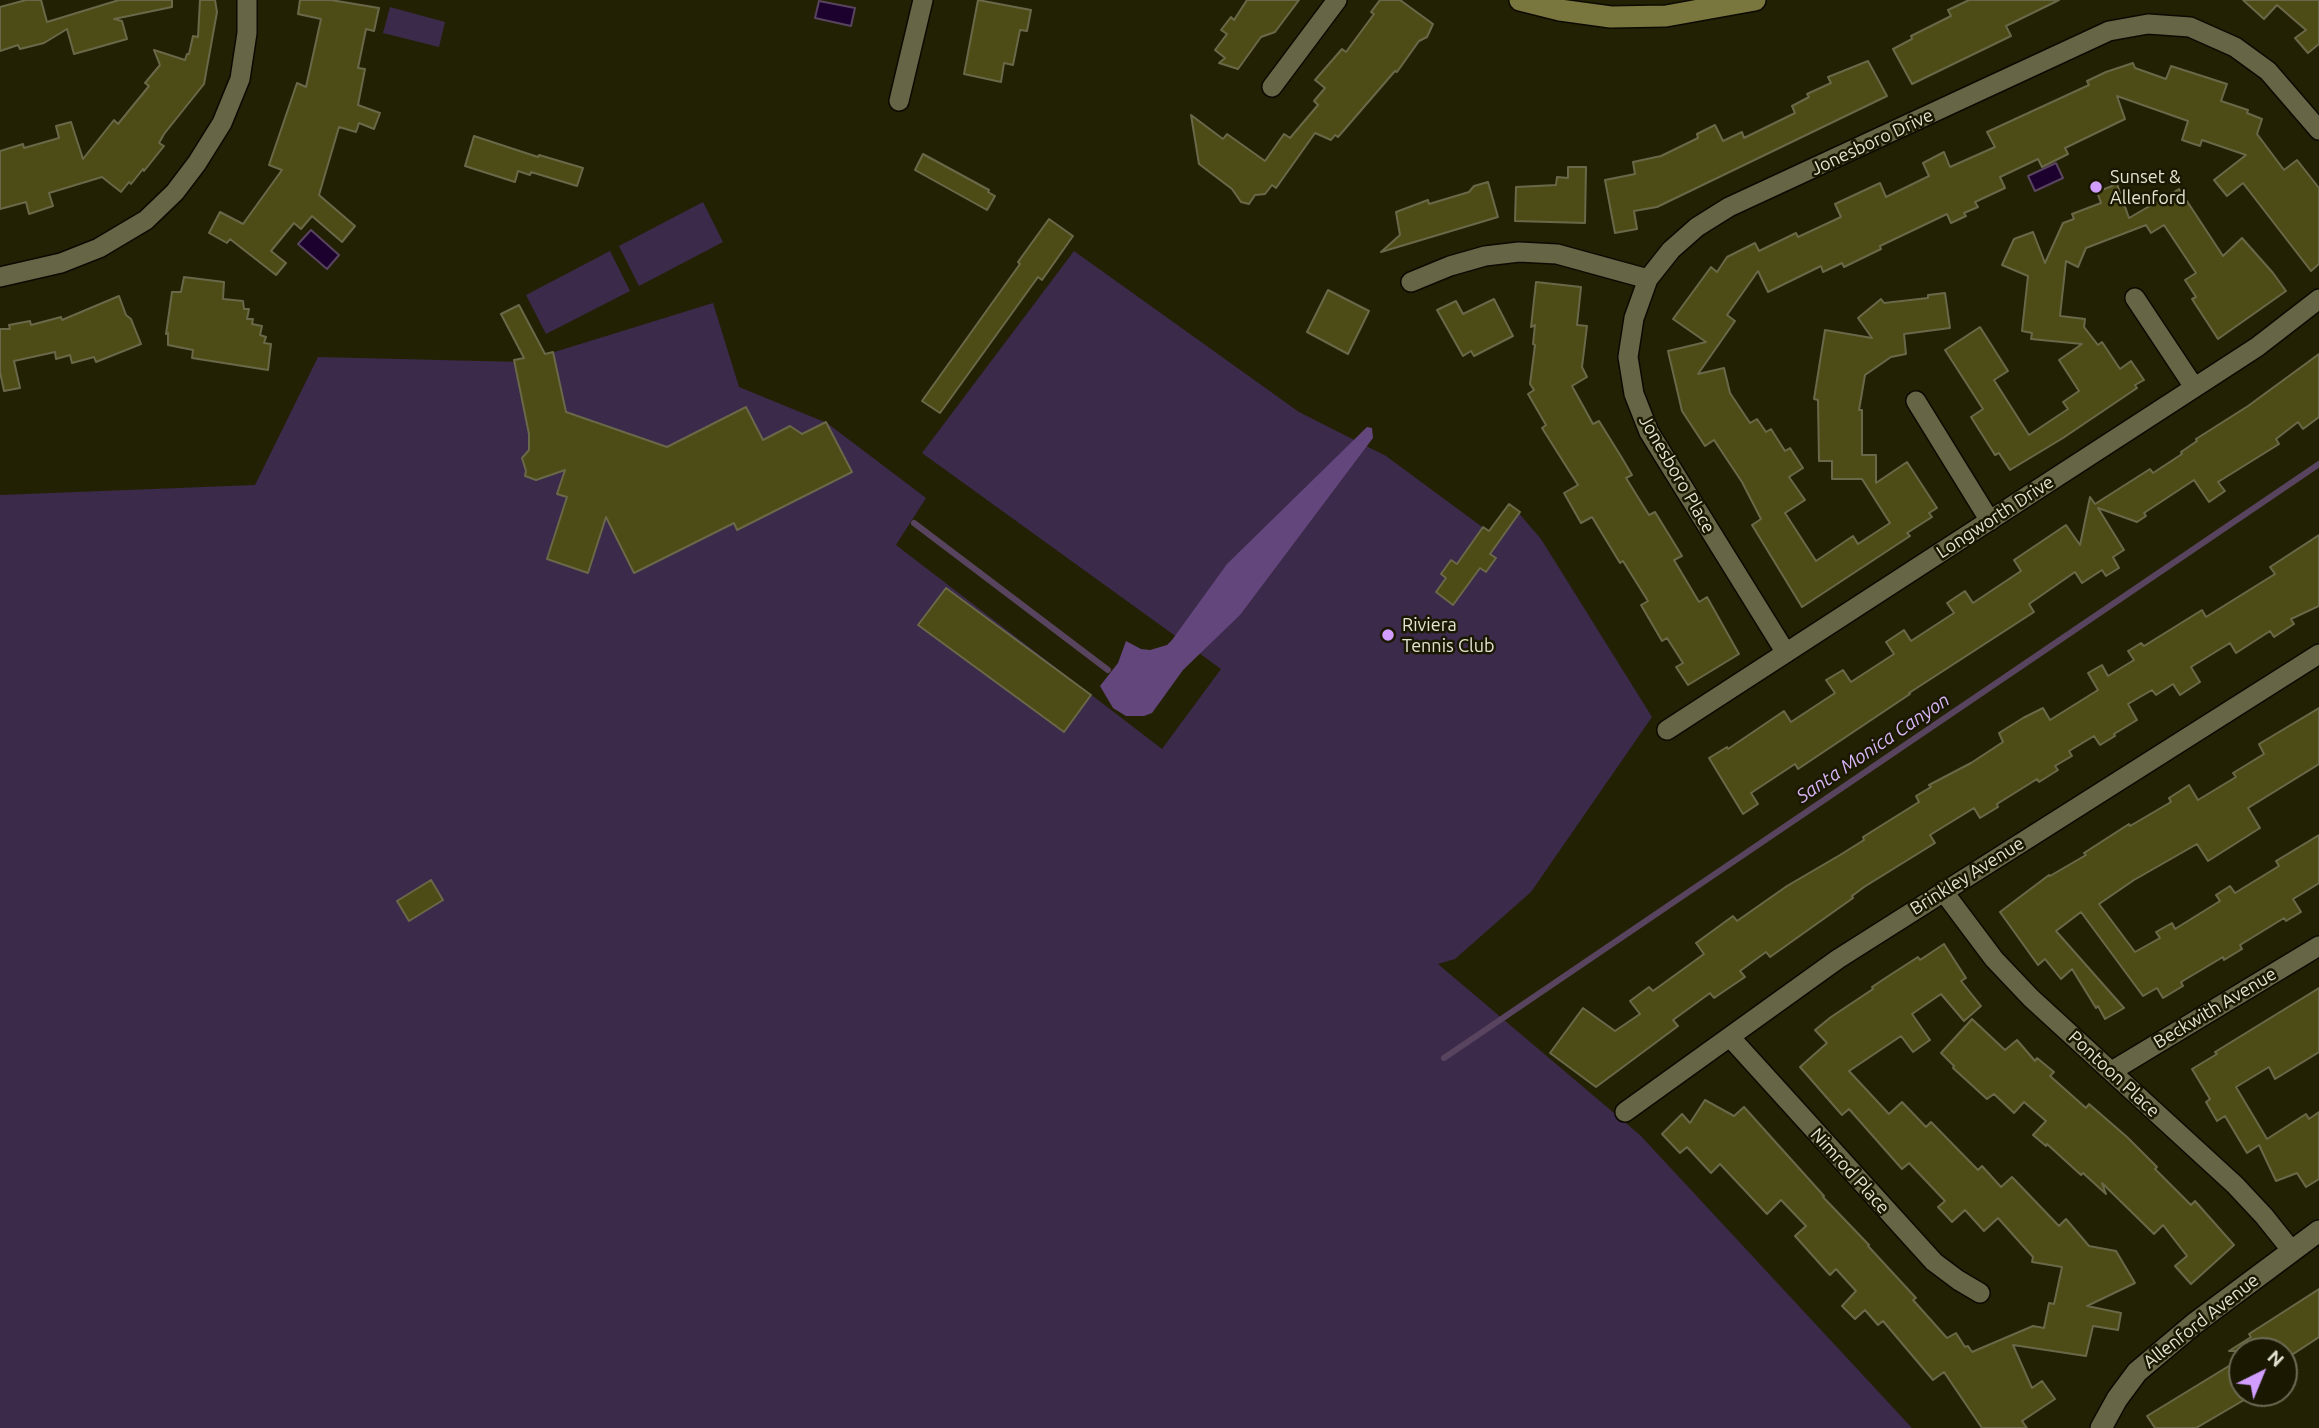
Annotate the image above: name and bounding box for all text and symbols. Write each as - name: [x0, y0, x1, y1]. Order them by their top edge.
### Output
- street label: Jonesboro Drive: [1807, 104, 1937, 180]
- place label: Sunset & Allenford: [2110, 166, 2186, 208]
- marker: Sunset & Allenford: [2088, 179, 2104, 195]
- street label: Jonesboro Place: [1634, 411, 1720, 537]
- street label: Longworth Drive: [1932, 471, 2058, 563]
- place label: Riviera Tennis Club: [1402, 614, 1495, 656]
- marker: Riviera Tennis Club: [1380, 627, 1396, 643]
- water label: Santa Monica Canyon: [1792, 688, 1954, 808]
- street label: Brinkley Avenue: [1906, 832, 2028, 920]
- street label: Beckwith Avenue: [2150, 963, 2280, 1053]
- street label: Pontoon Place: [2064, 1026, 2164, 1122]
- street label: Nimrod Place: [1806, 1124, 1894, 1218]
- street label: Allenford Avenue: [2139, 1269, 2263, 1373]
- north arrow: [2228, 1337, 2298, 1407]
- text: N: [2263, 1345, 2289, 1371]

